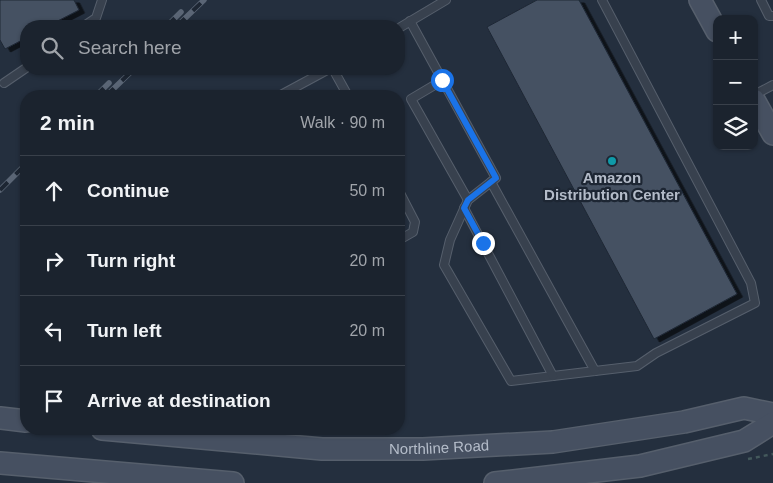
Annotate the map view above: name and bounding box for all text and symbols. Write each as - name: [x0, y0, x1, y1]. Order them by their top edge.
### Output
- map controls: [713, 15, 758, 150]
- button: +: [713, 15, 758, 60]
- search box: [20, 20, 405, 75]
- icon: search: [38, 34, 66, 62]
- text: Search here: [78, 37, 182, 58]
- button: −: [713, 60, 758, 105]
- route start: [431, 69, 454, 92]
- button: layers: [713, 105, 758, 150]
- text: 2 min: [40, 111, 95, 134]
- text: Walk · 90 m: [300, 114, 385, 131]
- marker: Amazon Distribution Center: [606, 155, 618, 167]
- place label: Amazon Distribution Center: [544, 169, 680, 203]
- icon: ahead: [40, 177, 68, 205]
- text: Continue: [87, 180, 169, 201]
- text: 50 m: [349, 182, 385, 199]
- route end: [472, 232, 495, 255]
- icon: right: [40, 247, 68, 275]
- text: Turn right: [87, 250, 175, 271]
- text: 20 m: [349, 252, 385, 269]
- icon: left: [40, 317, 68, 345]
- text: Turn left: [87, 320, 162, 341]
- text: 20 m: [349, 322, 385, 339]
- icon: arrive: [40, 387, 68, 415]
- text: Arrive at destination: [87, 390, 271, 411]
- street label: Northline Road: [389, 436, 489, 457]

